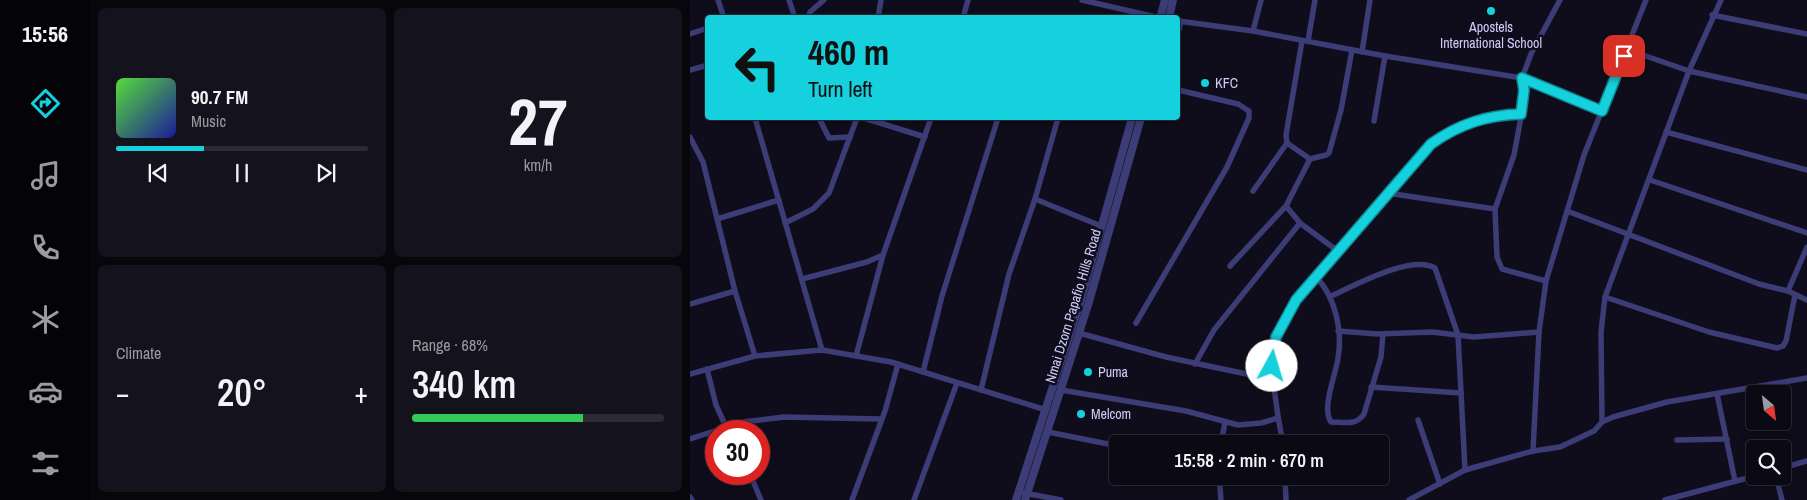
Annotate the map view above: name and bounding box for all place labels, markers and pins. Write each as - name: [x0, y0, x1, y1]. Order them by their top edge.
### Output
- marker: Apostels International School: [1485, 5, 1497, 17]
- place label: Apostels International School: [1440, 18, 1542, 52]
- pin: [1603, 35, 1645, 77]
- place label: KFC: [1215, 74, 1238, 92]
- marker: KFC: [1199, 77, 1211, 89]
- place label: Puma: [1098, 363, 1129, 381]
- marker: Puma: [1082, 366, 1094, 378]
- place label: Melcom: [1091, 405, 1131, 423]
- marker: Melcom: [1075, 408, 1087, 420]

